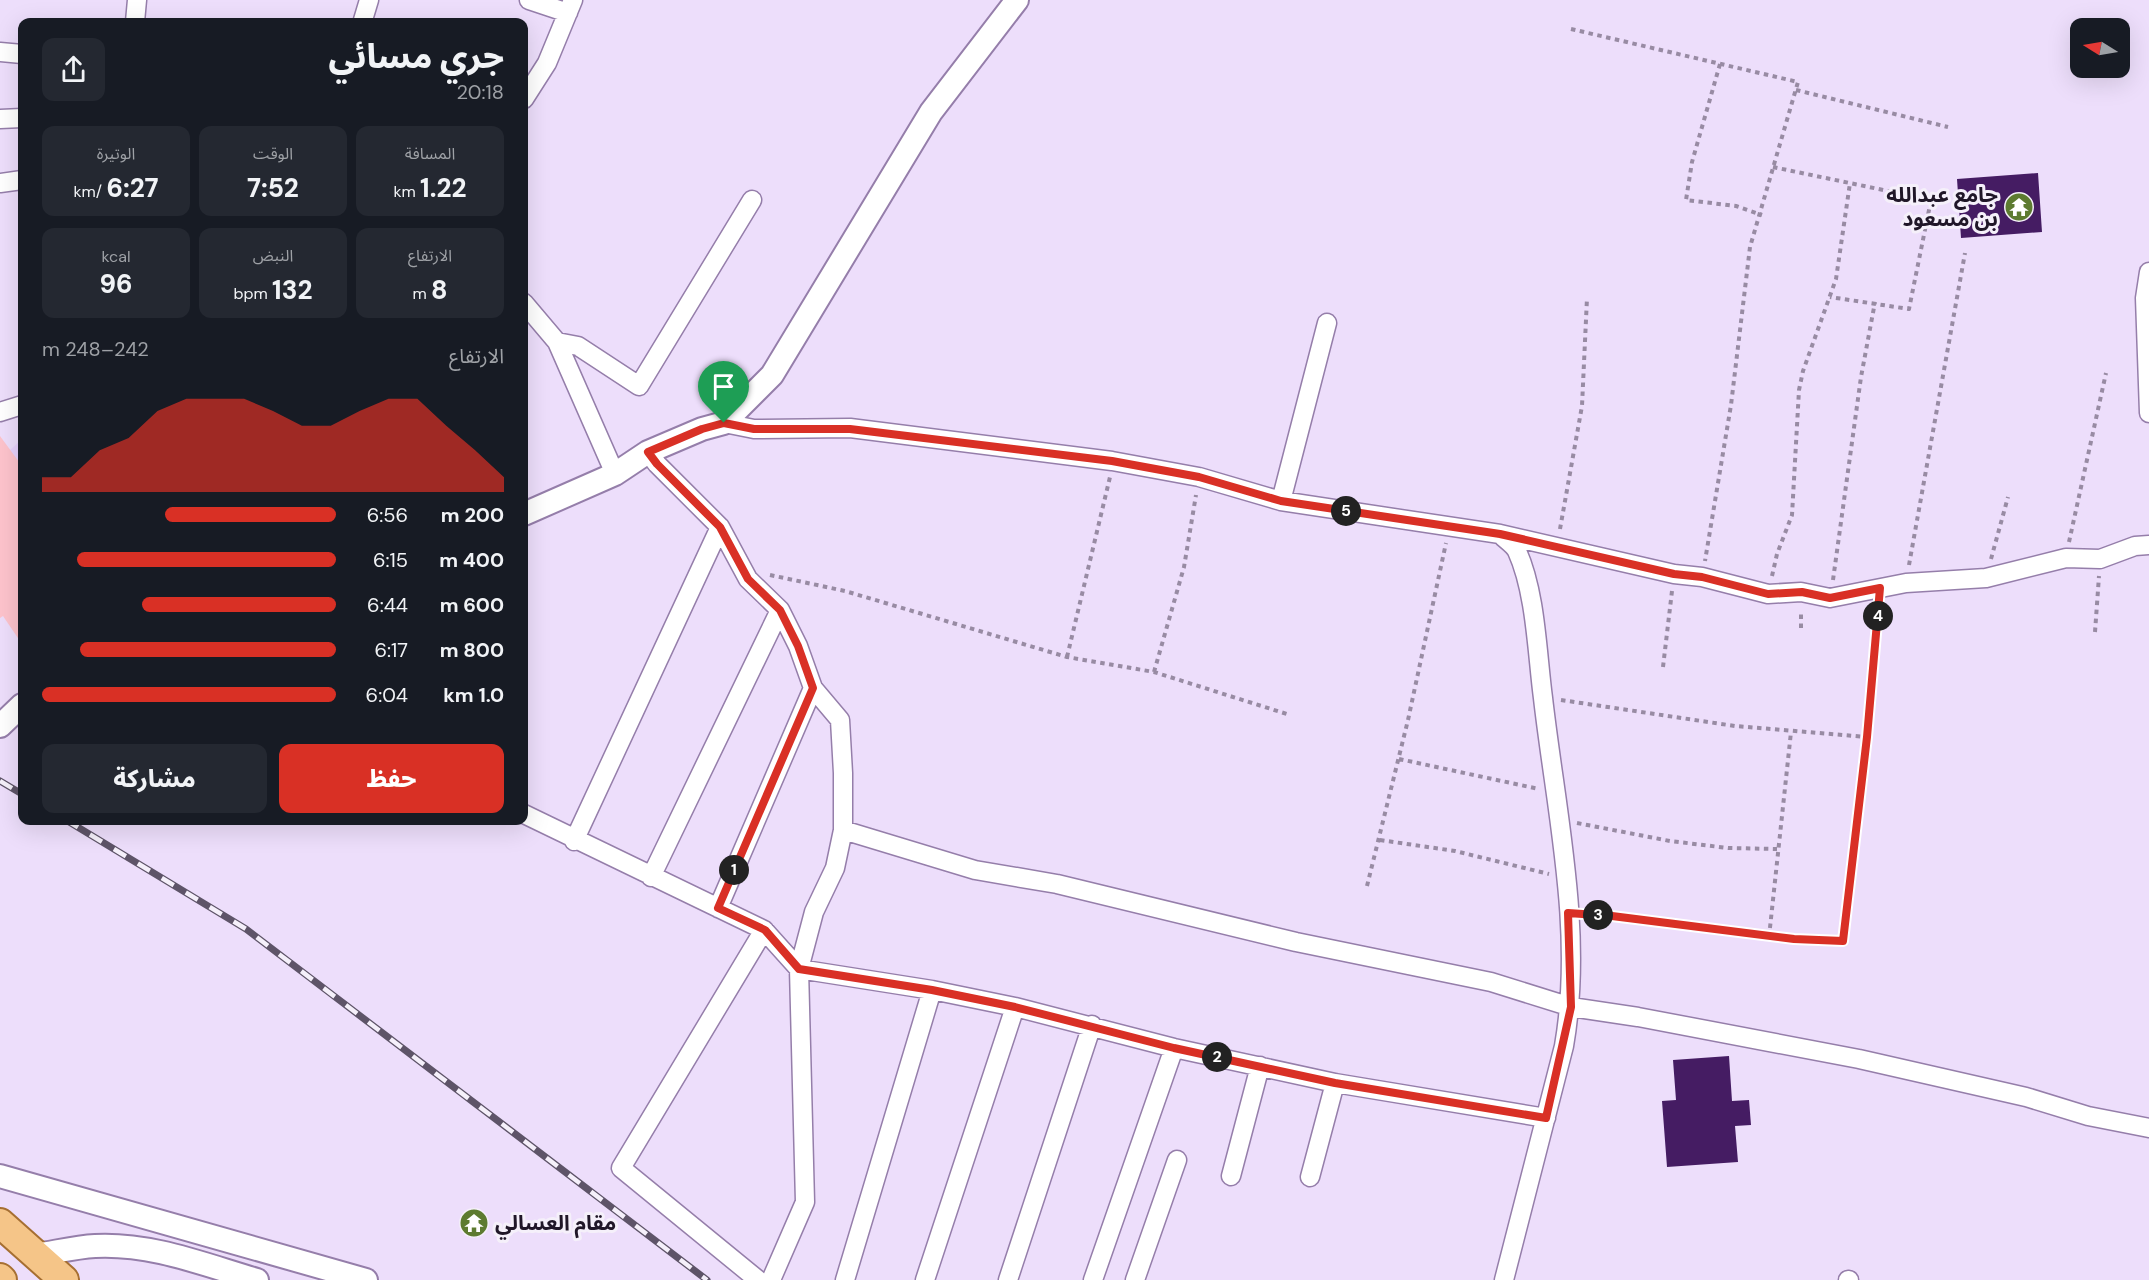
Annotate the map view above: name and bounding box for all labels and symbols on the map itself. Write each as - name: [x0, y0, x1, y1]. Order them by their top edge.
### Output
- north arrow: [2070, 18, 2130, 78]
- place label: جامع عبدالله بن مسعود: [1886, 181, 1998, 233]
- temple icon: جامع عبدالله بن مسعود: [2003, 191, 2035, 223]
- pin: [698, 361, 749, 423]
- pin: 5: [1331, 496, 1361, 526]
- pin: 4: [1863, 601, 1893, 631]
- pin: 1: [719, 855, 749, 885]
- pin: 3: [1583, 900, 1613, 930]
- pin: 2: [1202, 1042, 1232, 1072]
- temple icon: مقام العسالي: [458, 1207, 490, 1239]
- place label: مقام العسالي: [495, 1209, 616, 1240]

